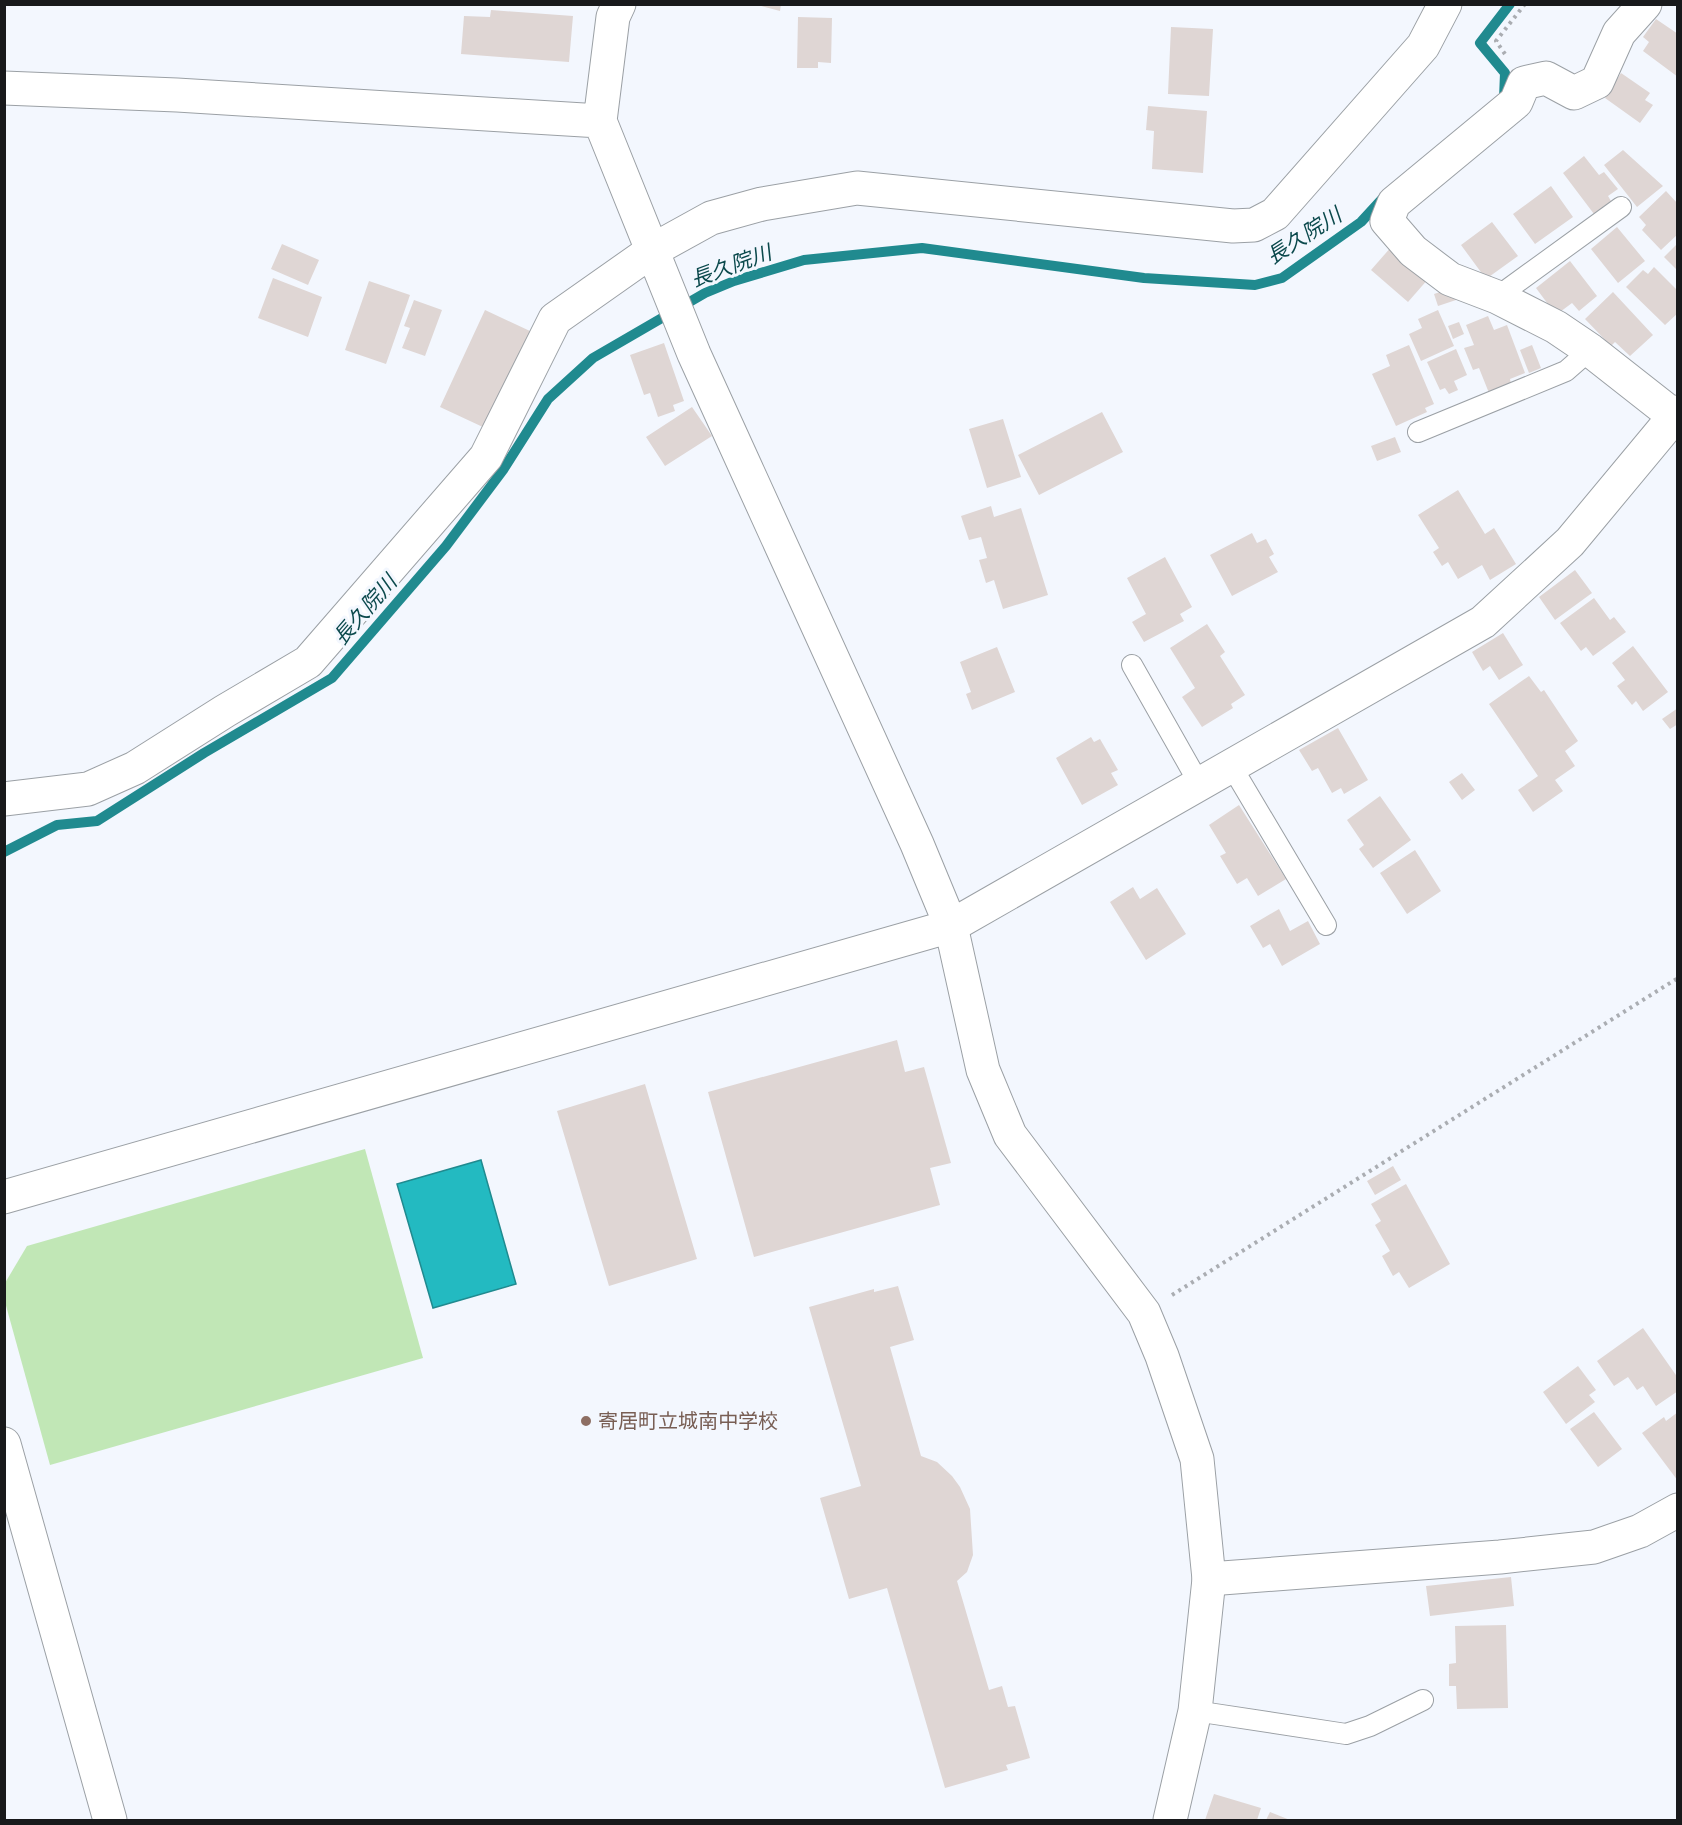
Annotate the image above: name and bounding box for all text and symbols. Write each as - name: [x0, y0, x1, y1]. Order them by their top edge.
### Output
- water label: 長久院川: [1261, 199, 1350, 273]
- water label: 長久院川: [686, 237, 778, 296]
- water label: 長久院川: [326, 567, 407, 653]
- place label: 寄居町立城南中学校: [598, 1407, 778, 1437]
- marker: 寄居町立城南中学校: [579, 1414, 593, 1428]

